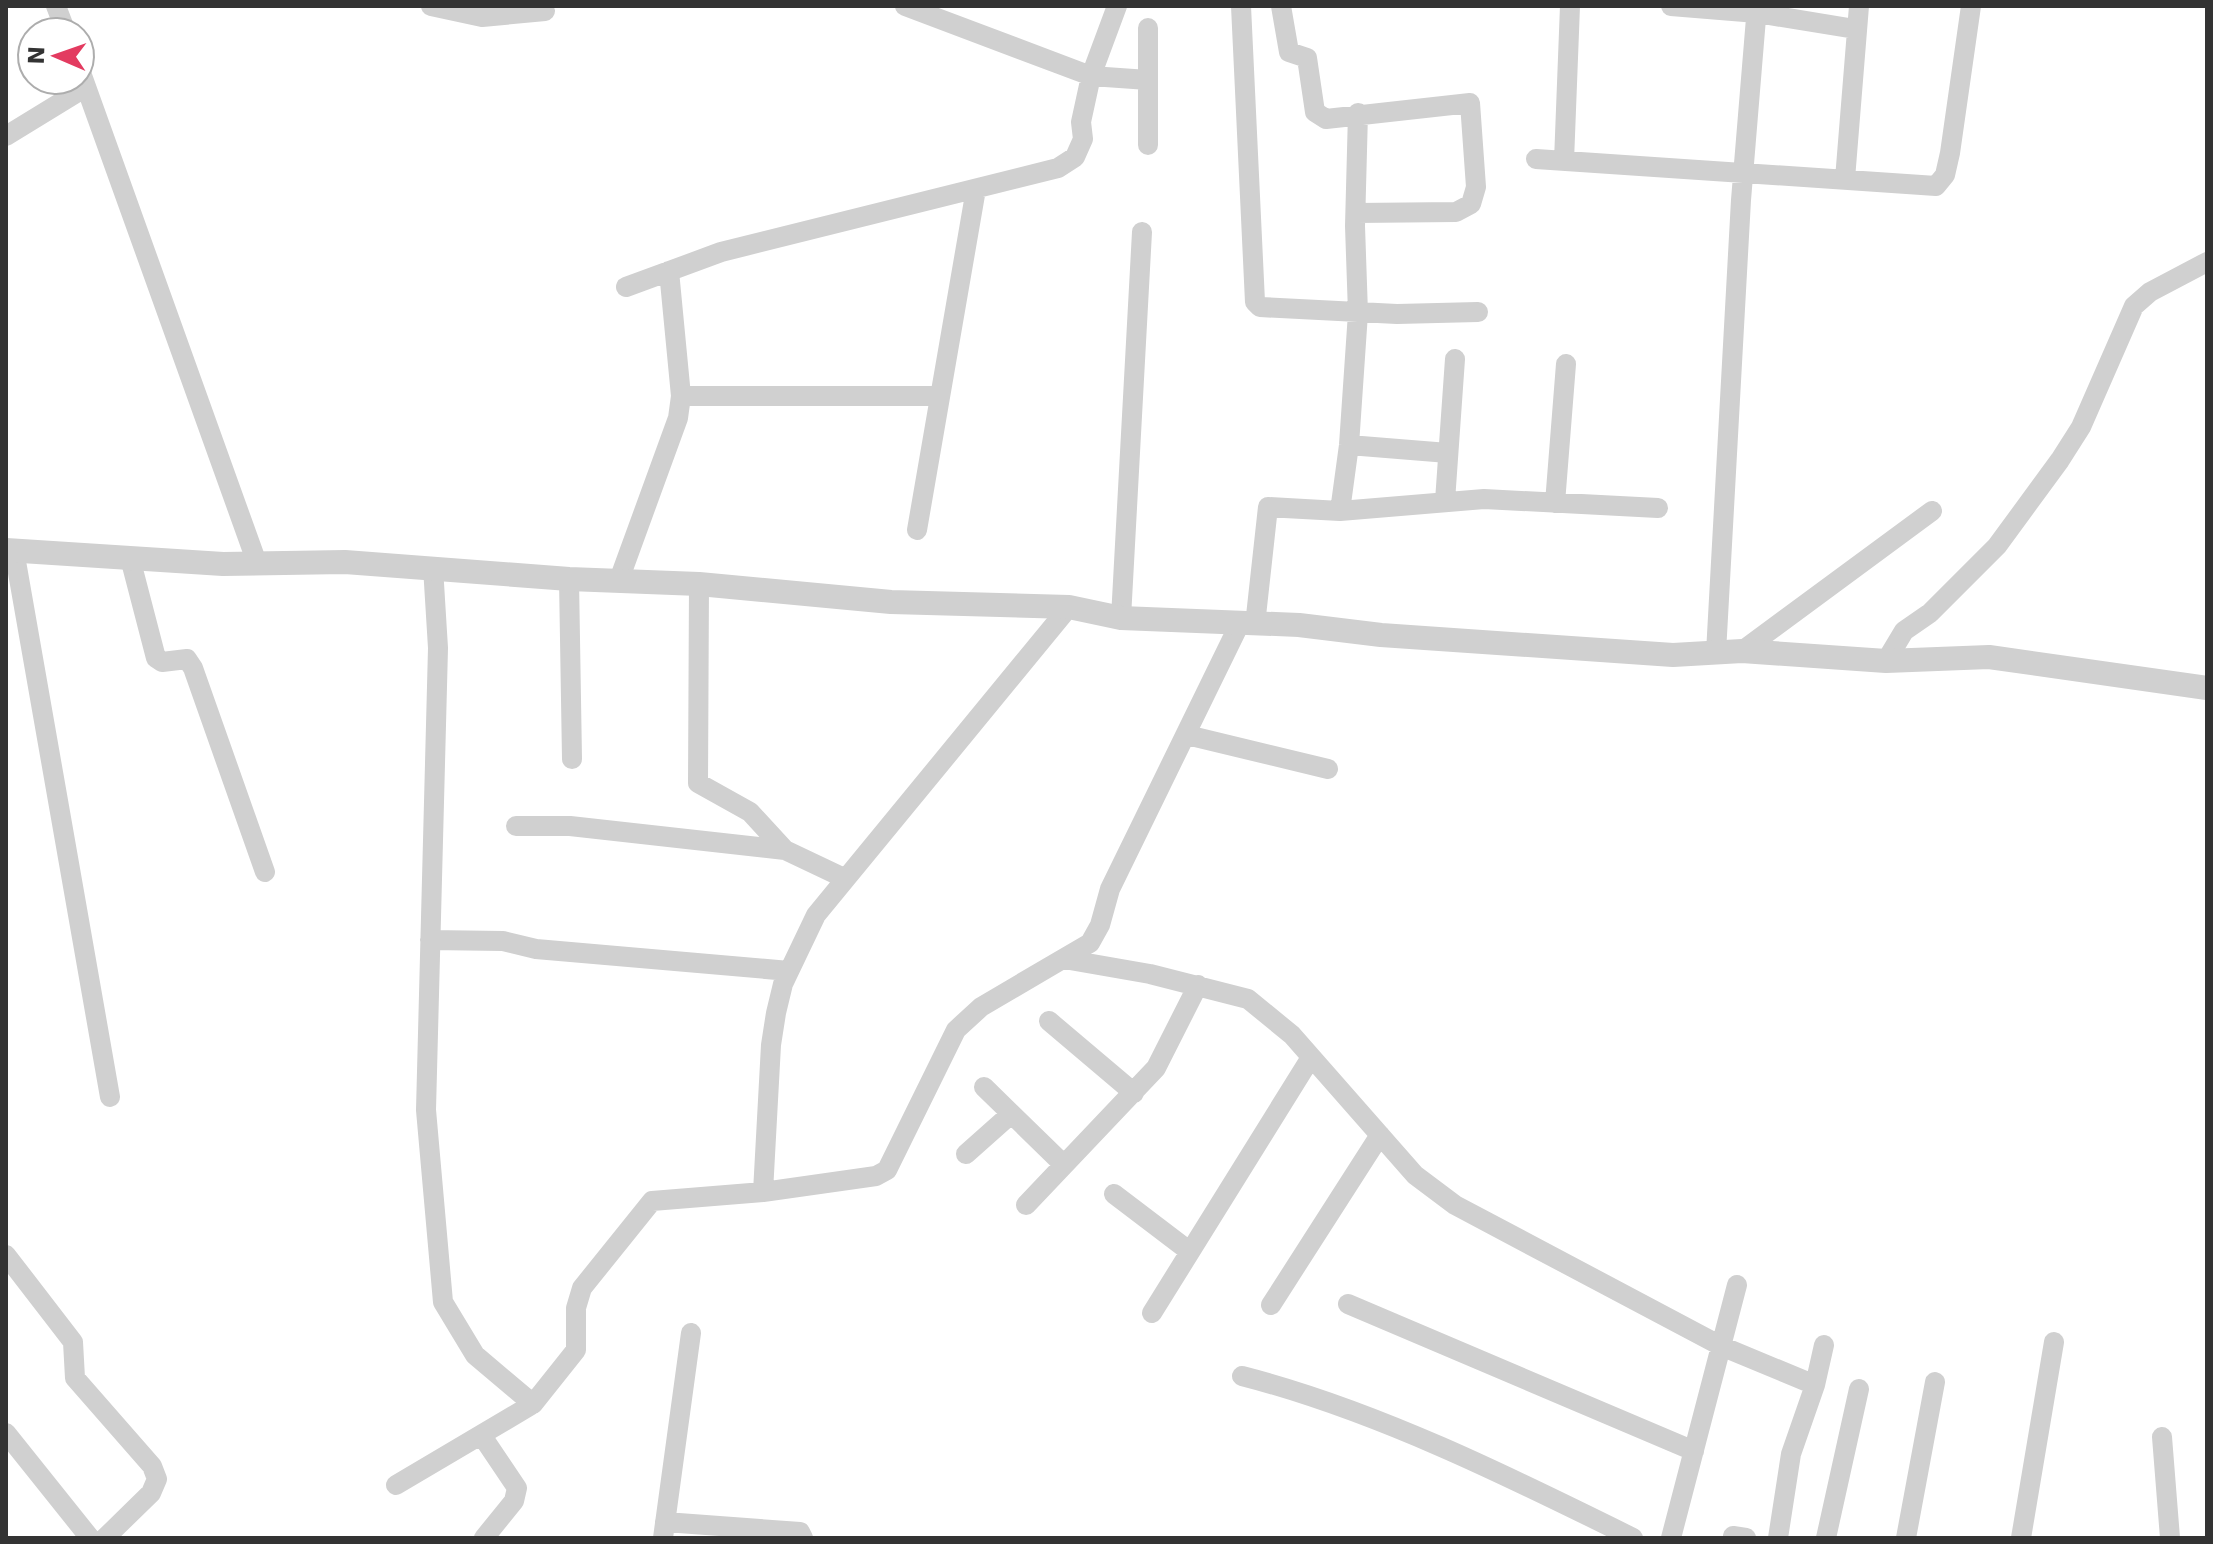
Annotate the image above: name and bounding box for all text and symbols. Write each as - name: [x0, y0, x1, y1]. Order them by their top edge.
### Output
- north arrow: [16, 16, 96, 96]
- text: N: [24, 46, 49, 65]

